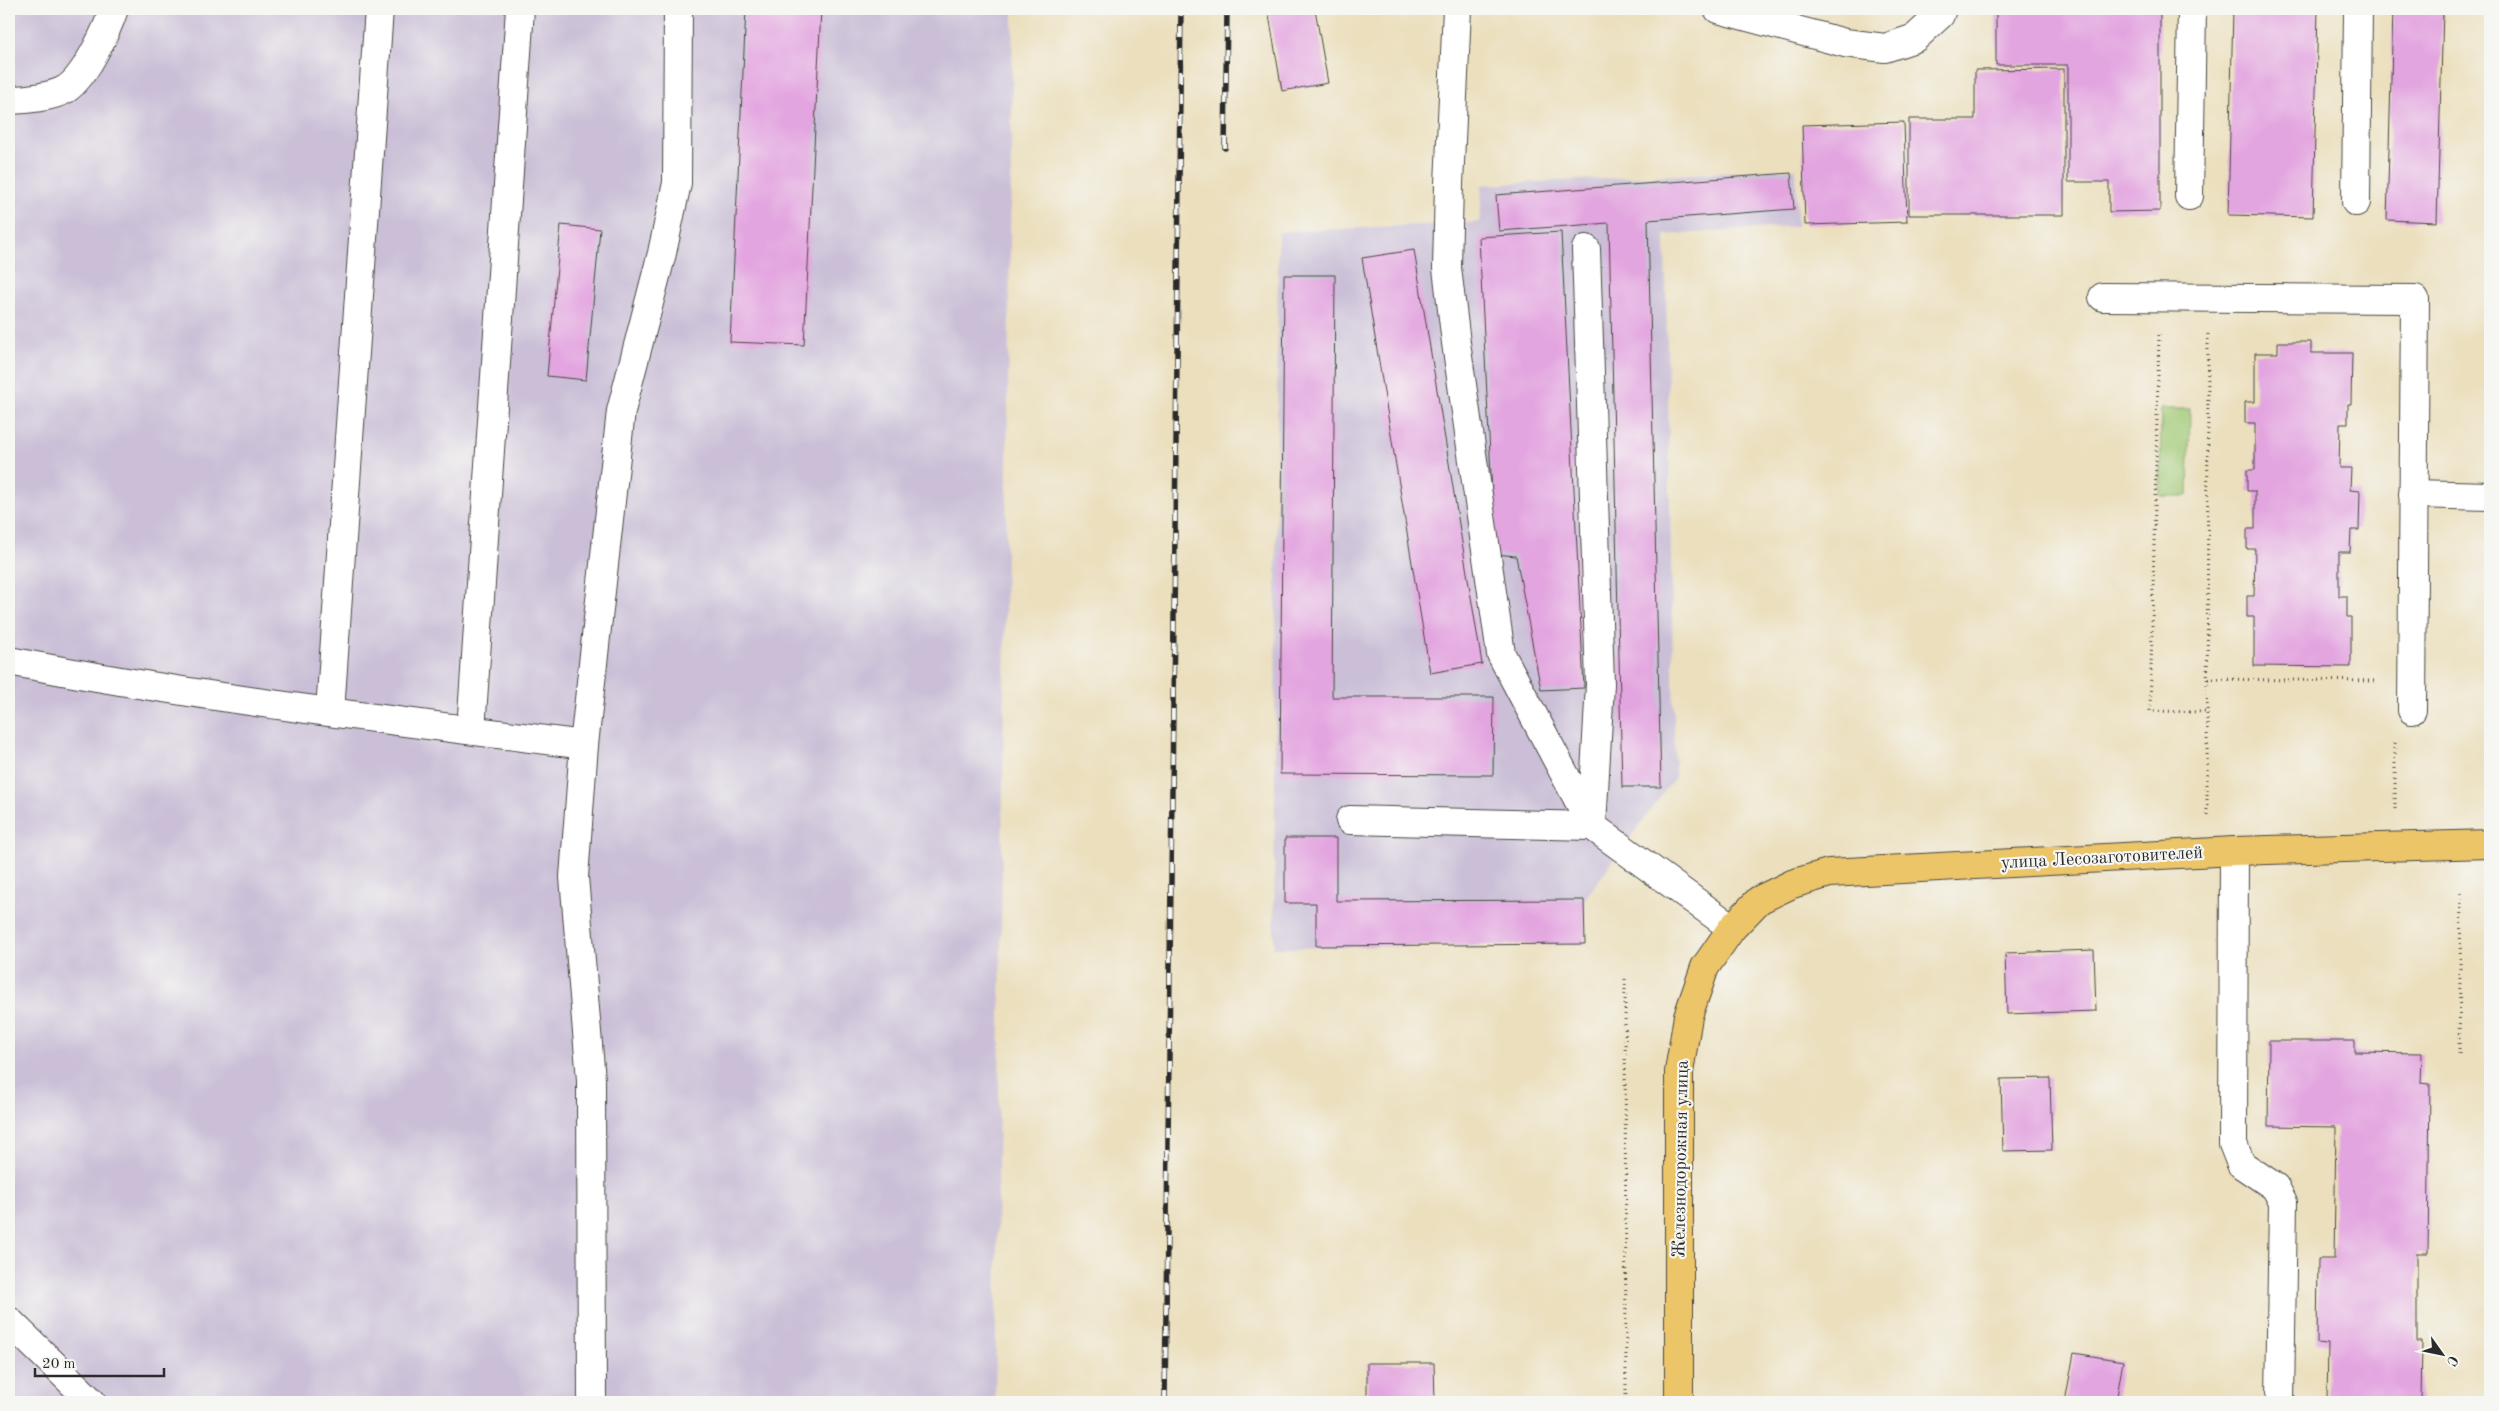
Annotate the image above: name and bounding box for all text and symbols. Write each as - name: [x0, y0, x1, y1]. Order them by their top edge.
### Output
- street label: улица Лесозаготовителей: [2001, 844, 2203, 872]
- street label: Железнодорожная улица: [1670, 1060, 1692, 1258]
- north arrow: [2416, 1328, 2466, 1378]
- scale bar: [35, 1346, 164, 1378]
- text: С: [2444, 1353, 2460, 1368]
- text: 20 m: [42, 1357, 76, 1372]

